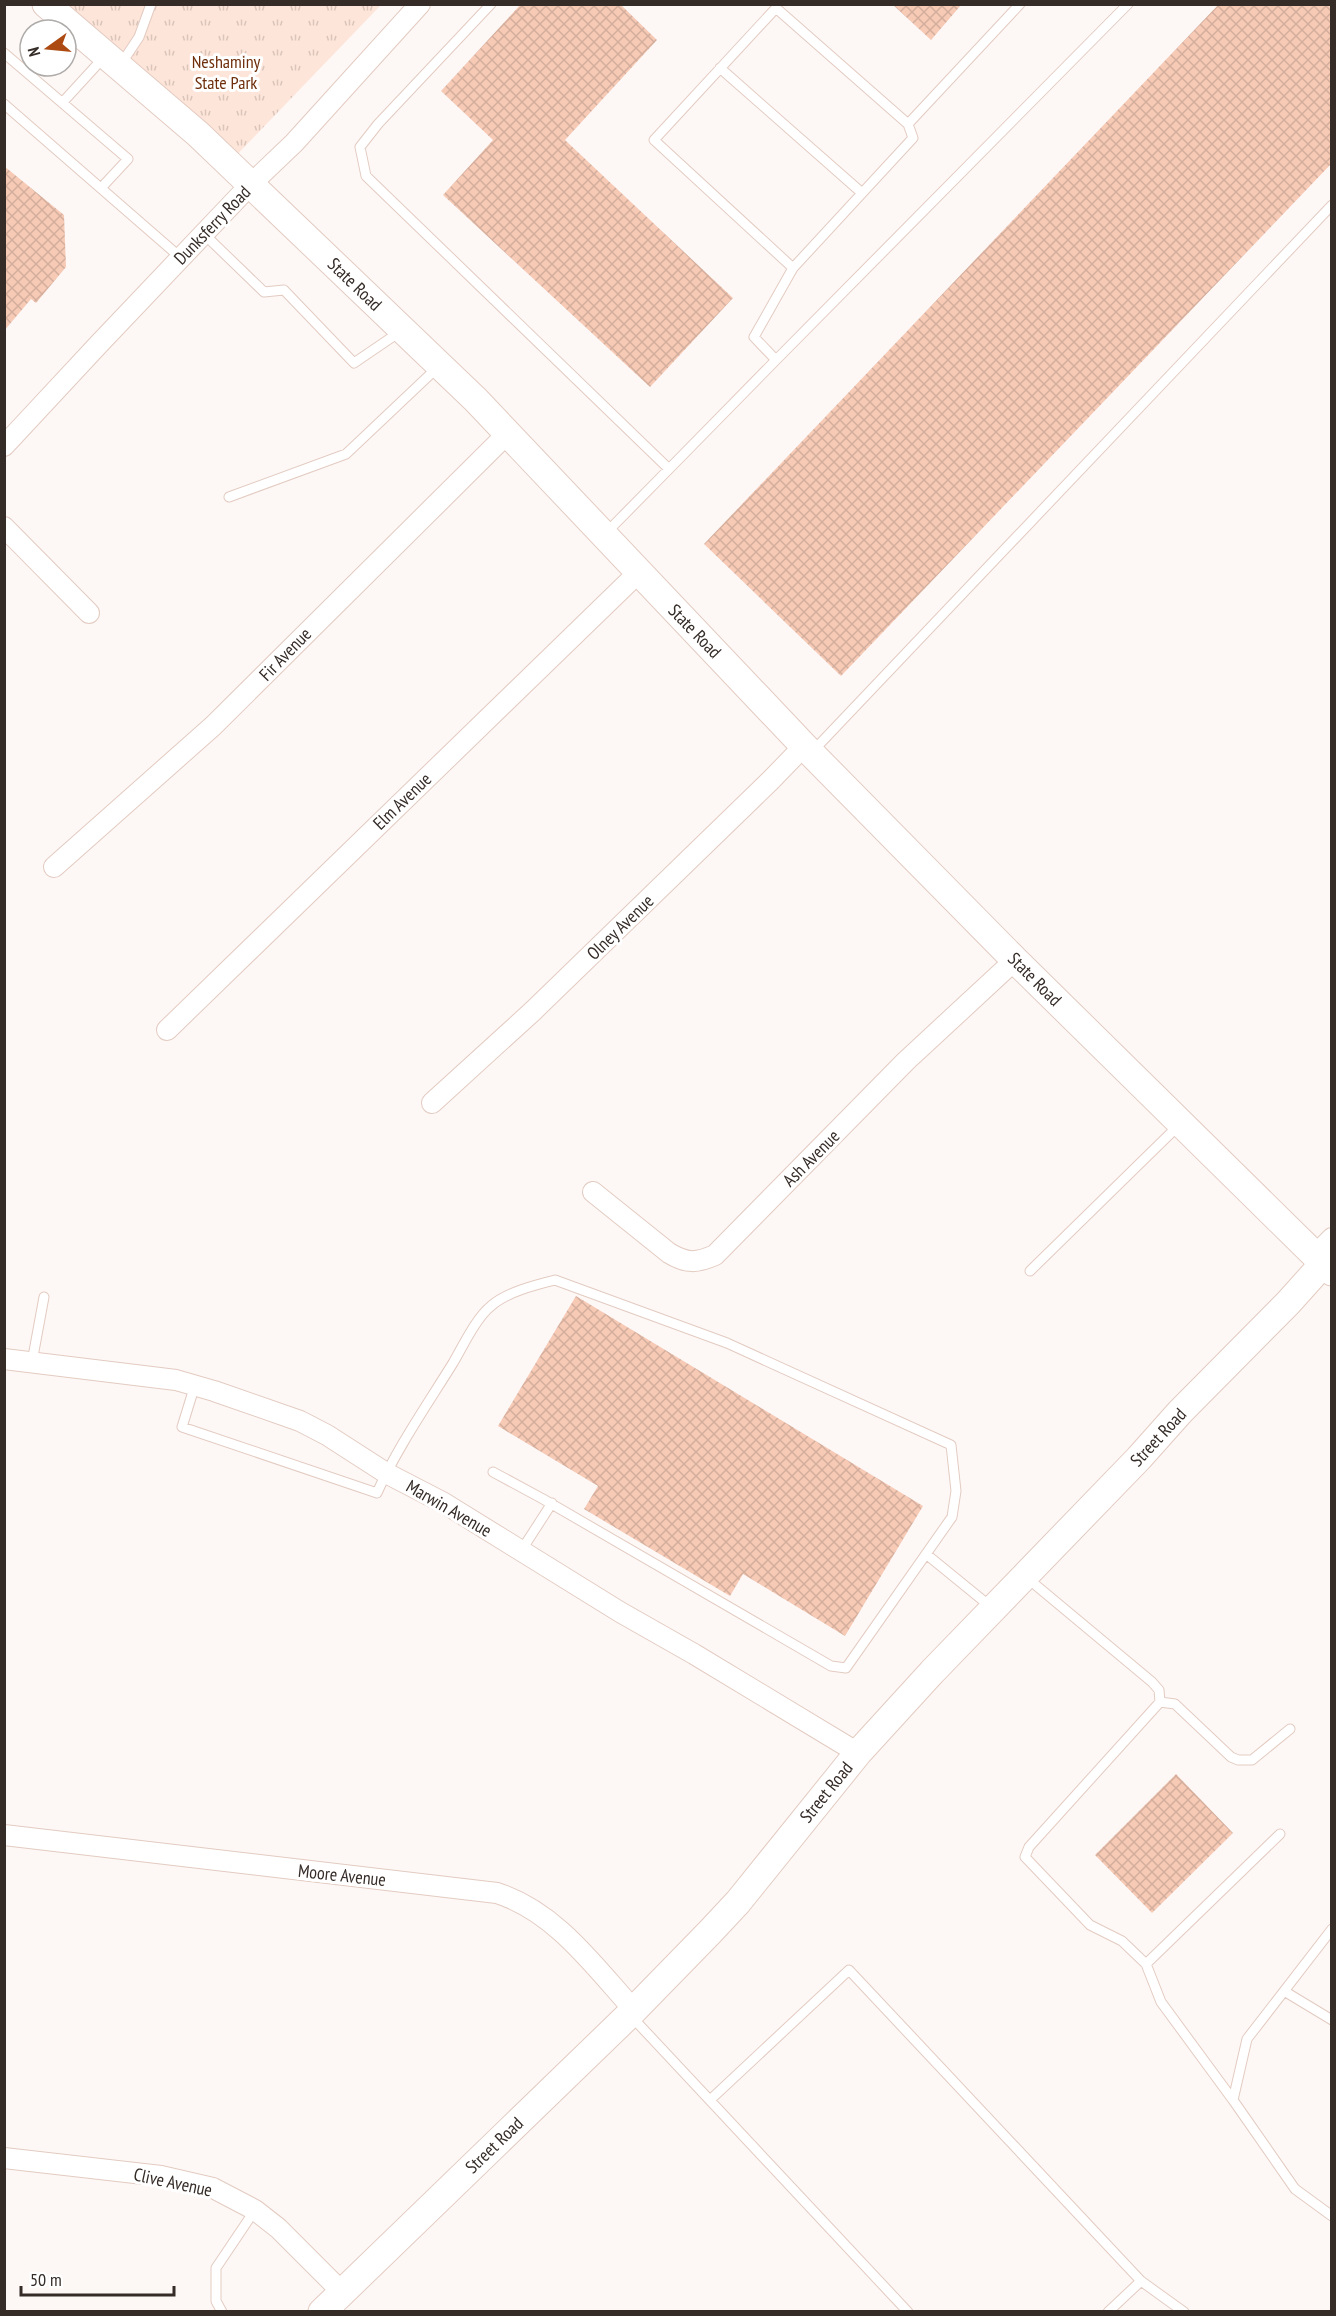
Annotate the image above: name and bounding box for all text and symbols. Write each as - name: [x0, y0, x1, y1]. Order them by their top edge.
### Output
- north arrow: [18, 18, 78, 78]
- text: N: [23, 45, 44, 59]
- park label: Neshaminy State Park: [192, 50, 261, 94]
- street label: Dunksferry Road: [169, 181, 255, 269]
- street label: State Road: [323, 253, 387, 315]
- street label: State Road: [664, 599, 726, 663]
- street label: Fir Avenue: [254, 623, 316, 685]
- street label: Elm Avenue: [368, 768, 436, 834]
- street label: Olney Avenue: [582, 889, 658, 965]
- street label: State Road: [1003, 947, 1067, 1011]
- street label: Ash Avenue: [778, 1125, 844, 1191]
- street label: Street Road: [1125, 1403, 1191, 1471]
- street label: Marwin Avenue: [402, 1474, 496, 1542]
- street label: Street Road: [794, 1757, 858, 1827]
- street label: Moore Avenue: [297, 1859, 387, 1891]
- street label: Street Road: [460, 2112, 528, 2178]
- street label: Clive Avenue: [132, 2162, 214, 2202]
- scale bar: [21, 2259, 174, 2297]
- text: 50 m: [30, 2268, 62, 2291]

